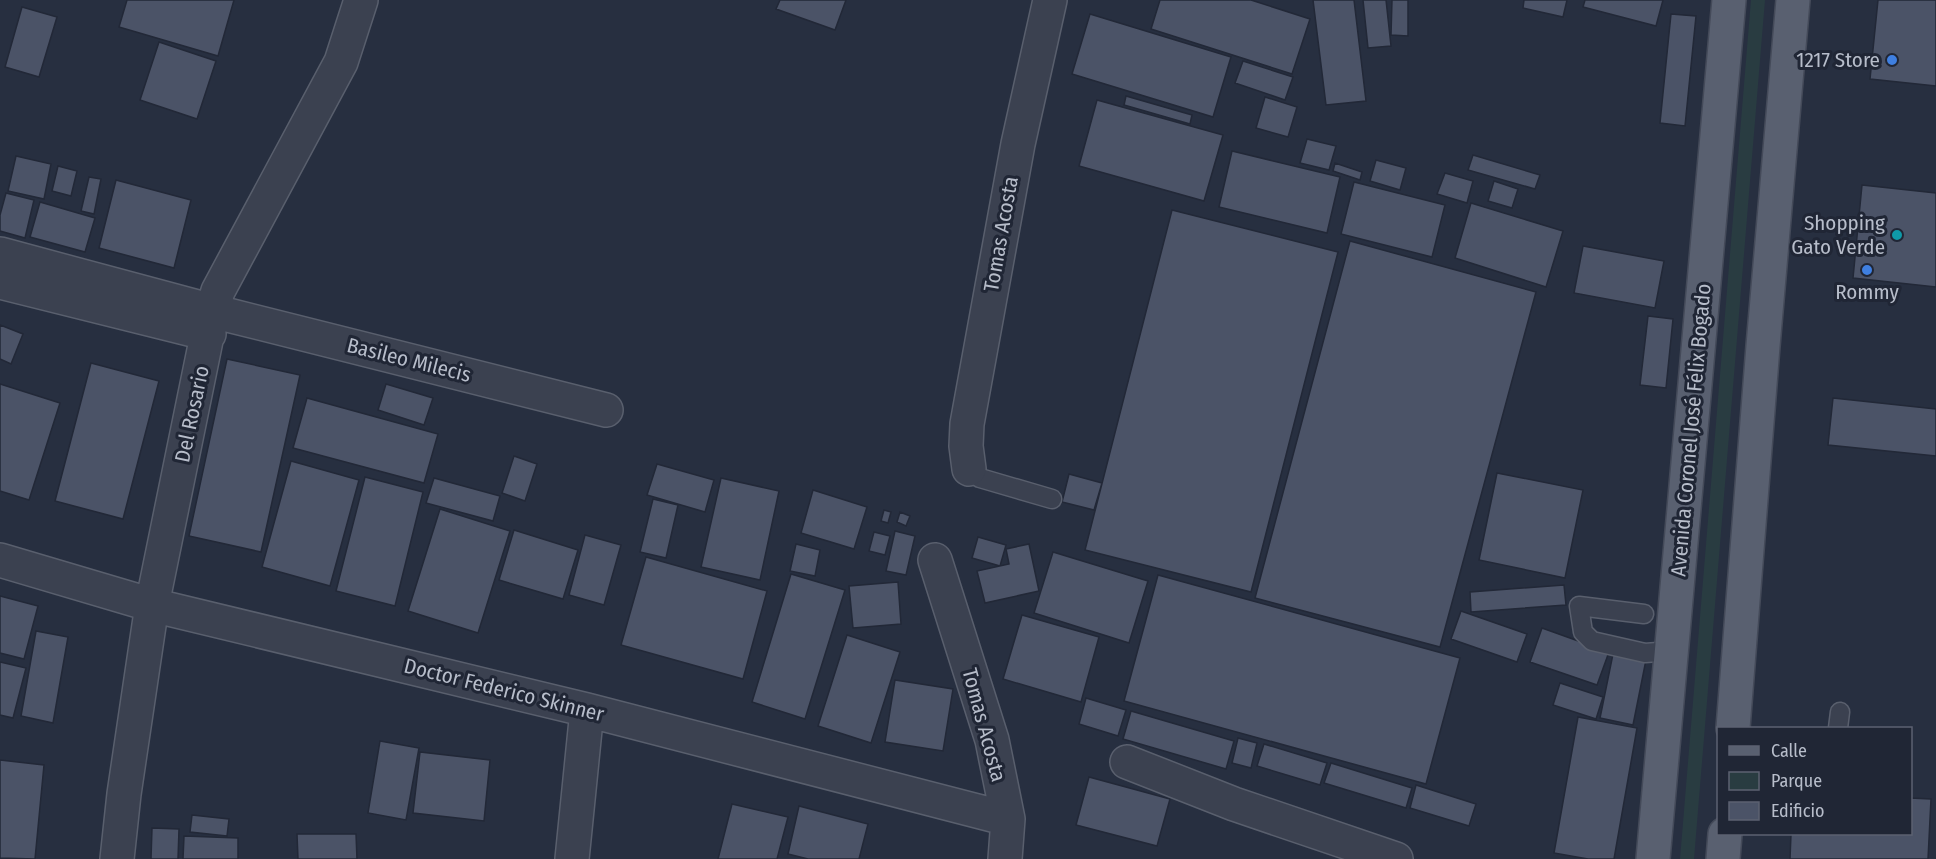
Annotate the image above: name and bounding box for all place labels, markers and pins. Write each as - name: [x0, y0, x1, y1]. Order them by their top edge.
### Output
- place label: 1217 Store: [1796, 47, 1880, 73]
- marker: 1217 Store: [1885, 53, 1899, 67]
- place label: Shopping Gato Verde: [1791, 210, 1885, 260]
- marker: Shopping Gato Verde: [1890, 228, 1904, 242]
- marker: Rommy: [1860, 263, 1874, 277]
- place label: Rommy: [1835, 279, 1899, 305]

